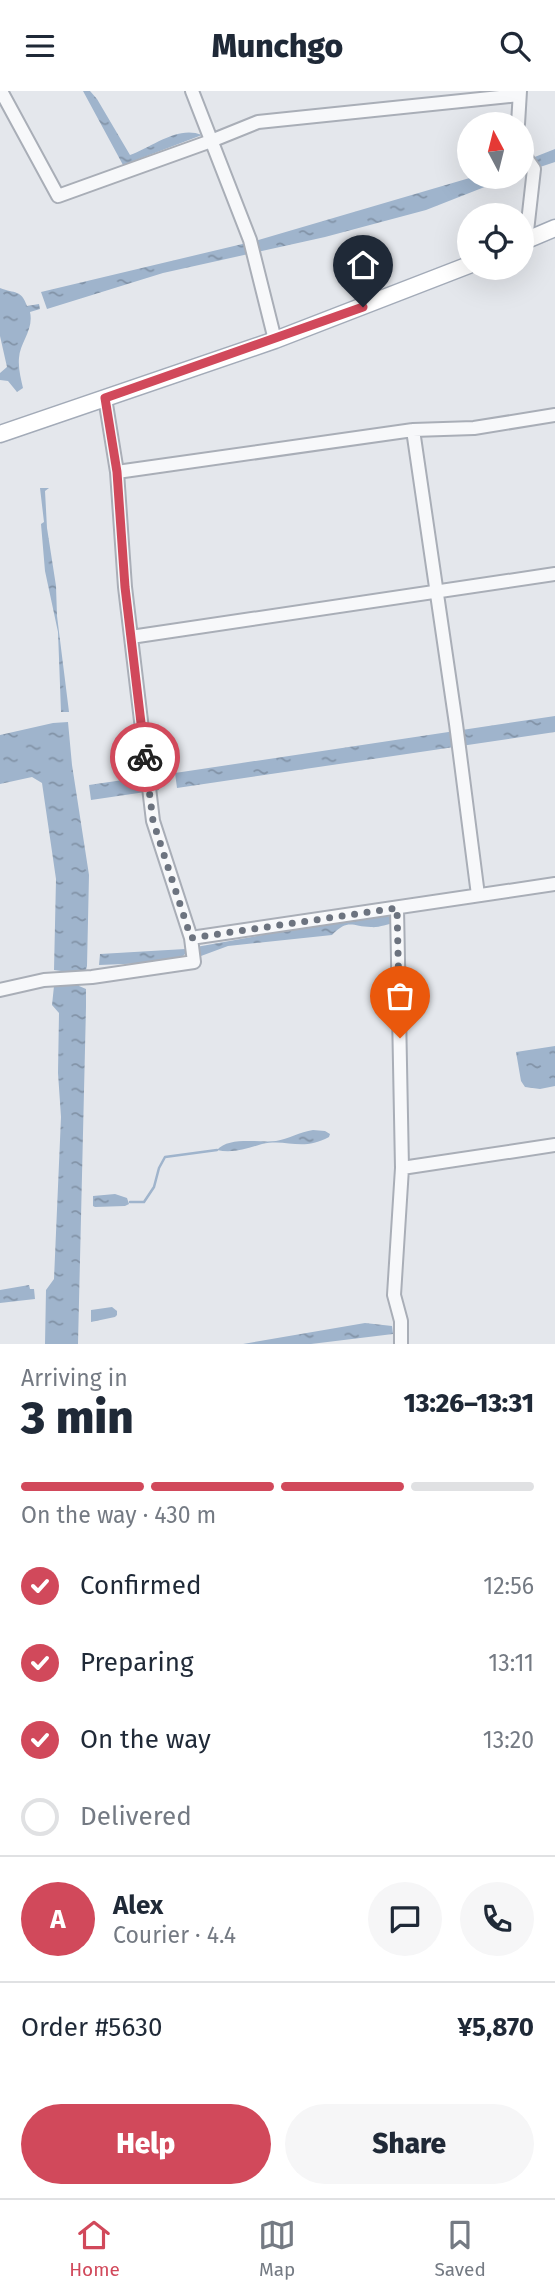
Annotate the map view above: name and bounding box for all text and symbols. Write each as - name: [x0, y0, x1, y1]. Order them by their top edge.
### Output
- icon: menu: [21, 27, 59, 65]
- text: Munchgo: [212, 27, 343, 65]
- icon: search: [496, 27, 534, 65]
- north arrow: [457, 112, 534, 189]
- map controls: [457, 112, 534, 280]
- button: locate: [457, 203, 534, 280]
- pin: [333, 235, 393, 307]
- icon: home: [344, 246, 382, 284]
- courier: [110, 722, 180, 792]
- icon: bike: [126, 738, 164, 776]
- pin: [370, 966, 430, 1038]
- icon: bag: [381, 977, 419, 1015]
- text: Arriving in: [21, 1364, 128, 1392]
- text: 13:26–13:31: [403, 1388, 534, 1419]
- text: 3 min: [21, 1390, 134, 1445]
- text: On the way · 430 m: [21, 1501, 216, 1529]
- icon: check: [21, 1567, 59, 1605]
- text: Confirmed: [80, 1570, 201, 1601]
- text: 12:56: [483, 1572, 534, 1600]
- icon: check: [21, 1644, 59, 1682]
- text: Preparing: [80, 1647, 193, 1678]
- text: 13:11: [488, 1649, 534, 1677]
- icon: check: [21, 1721, 59, 1759]
- text: On the way: [80, 1724, 211, 1755]
- text: 13:20: [483, 1726, 534, 1754]
- text: Delivered: [80, 1801, 192, 1832]
- button: chat: [368, 1882, 442, 1956]
- button: phone: [460, 1882, 534, 1956]
- text: Alex: [113, 1890, 163, 1921]
- text: A: [50, 1904, 66, 1935]
- text: Courier · 4.4: [113, 1921, 236, 1949]
- text: Order #5630: [21, 2012, 162, 2043]
- text: ¥5,870: [458, 2012, 534, 2043]
- button: Help: [21, 2104, 271, 2184]
- button: Share: [285, 2104, 534, 2184]
- tab: Home: [69, 2216, 120, 2281]
- tab: Map: [258, 2216, 296, 2281]
- tab: Saved: [434, 2216, 486, 2281]

